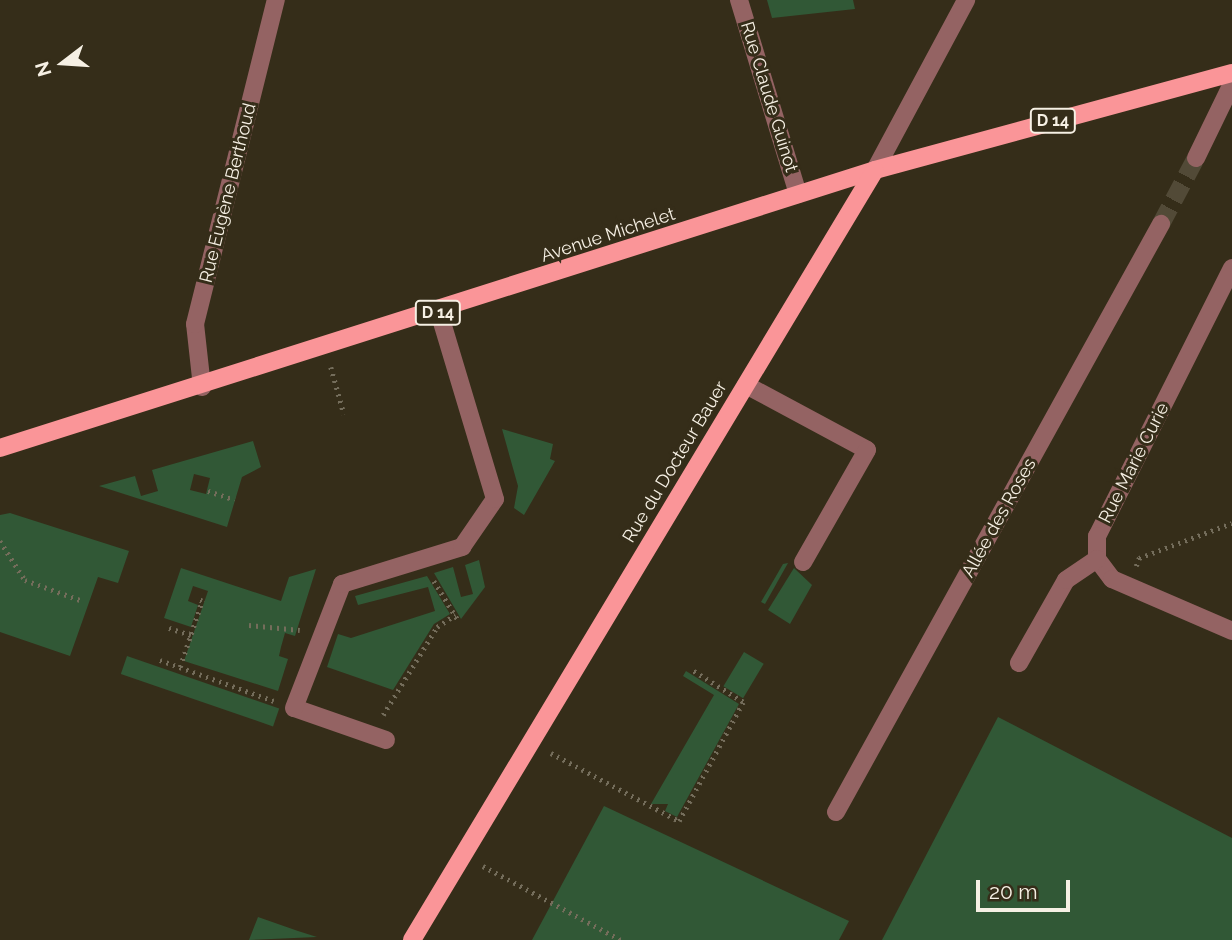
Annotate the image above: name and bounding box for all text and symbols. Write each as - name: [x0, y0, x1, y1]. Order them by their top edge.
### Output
- street label: Rue Claude Guinot: [736, 19, 802, 175]
- north arrow: [28, 28, 98, 98]
- text: N: [30, 59, 56, 79]
- street label: Rue Eugène Berthoud: [195, 101, 261, 285]
- road number: D 14: [1028, 108, 1078, 134]
- street label: Avenue Michelet: [538, 203, 678, 267]
- road number: D 14: [414, 300, 462, 326]
- street label: Rue du Docteur Bauer: [618, 377, 732, 547]
- street label: Rue Marie Curie: [1094, 399, 1174, 527]
- street label: Allée des Roses: [957, 455, 1041, 581]
- scale bar: [980, 866, 1074, 910]
- text: 20 m: [989, 879, 1037, 904]

